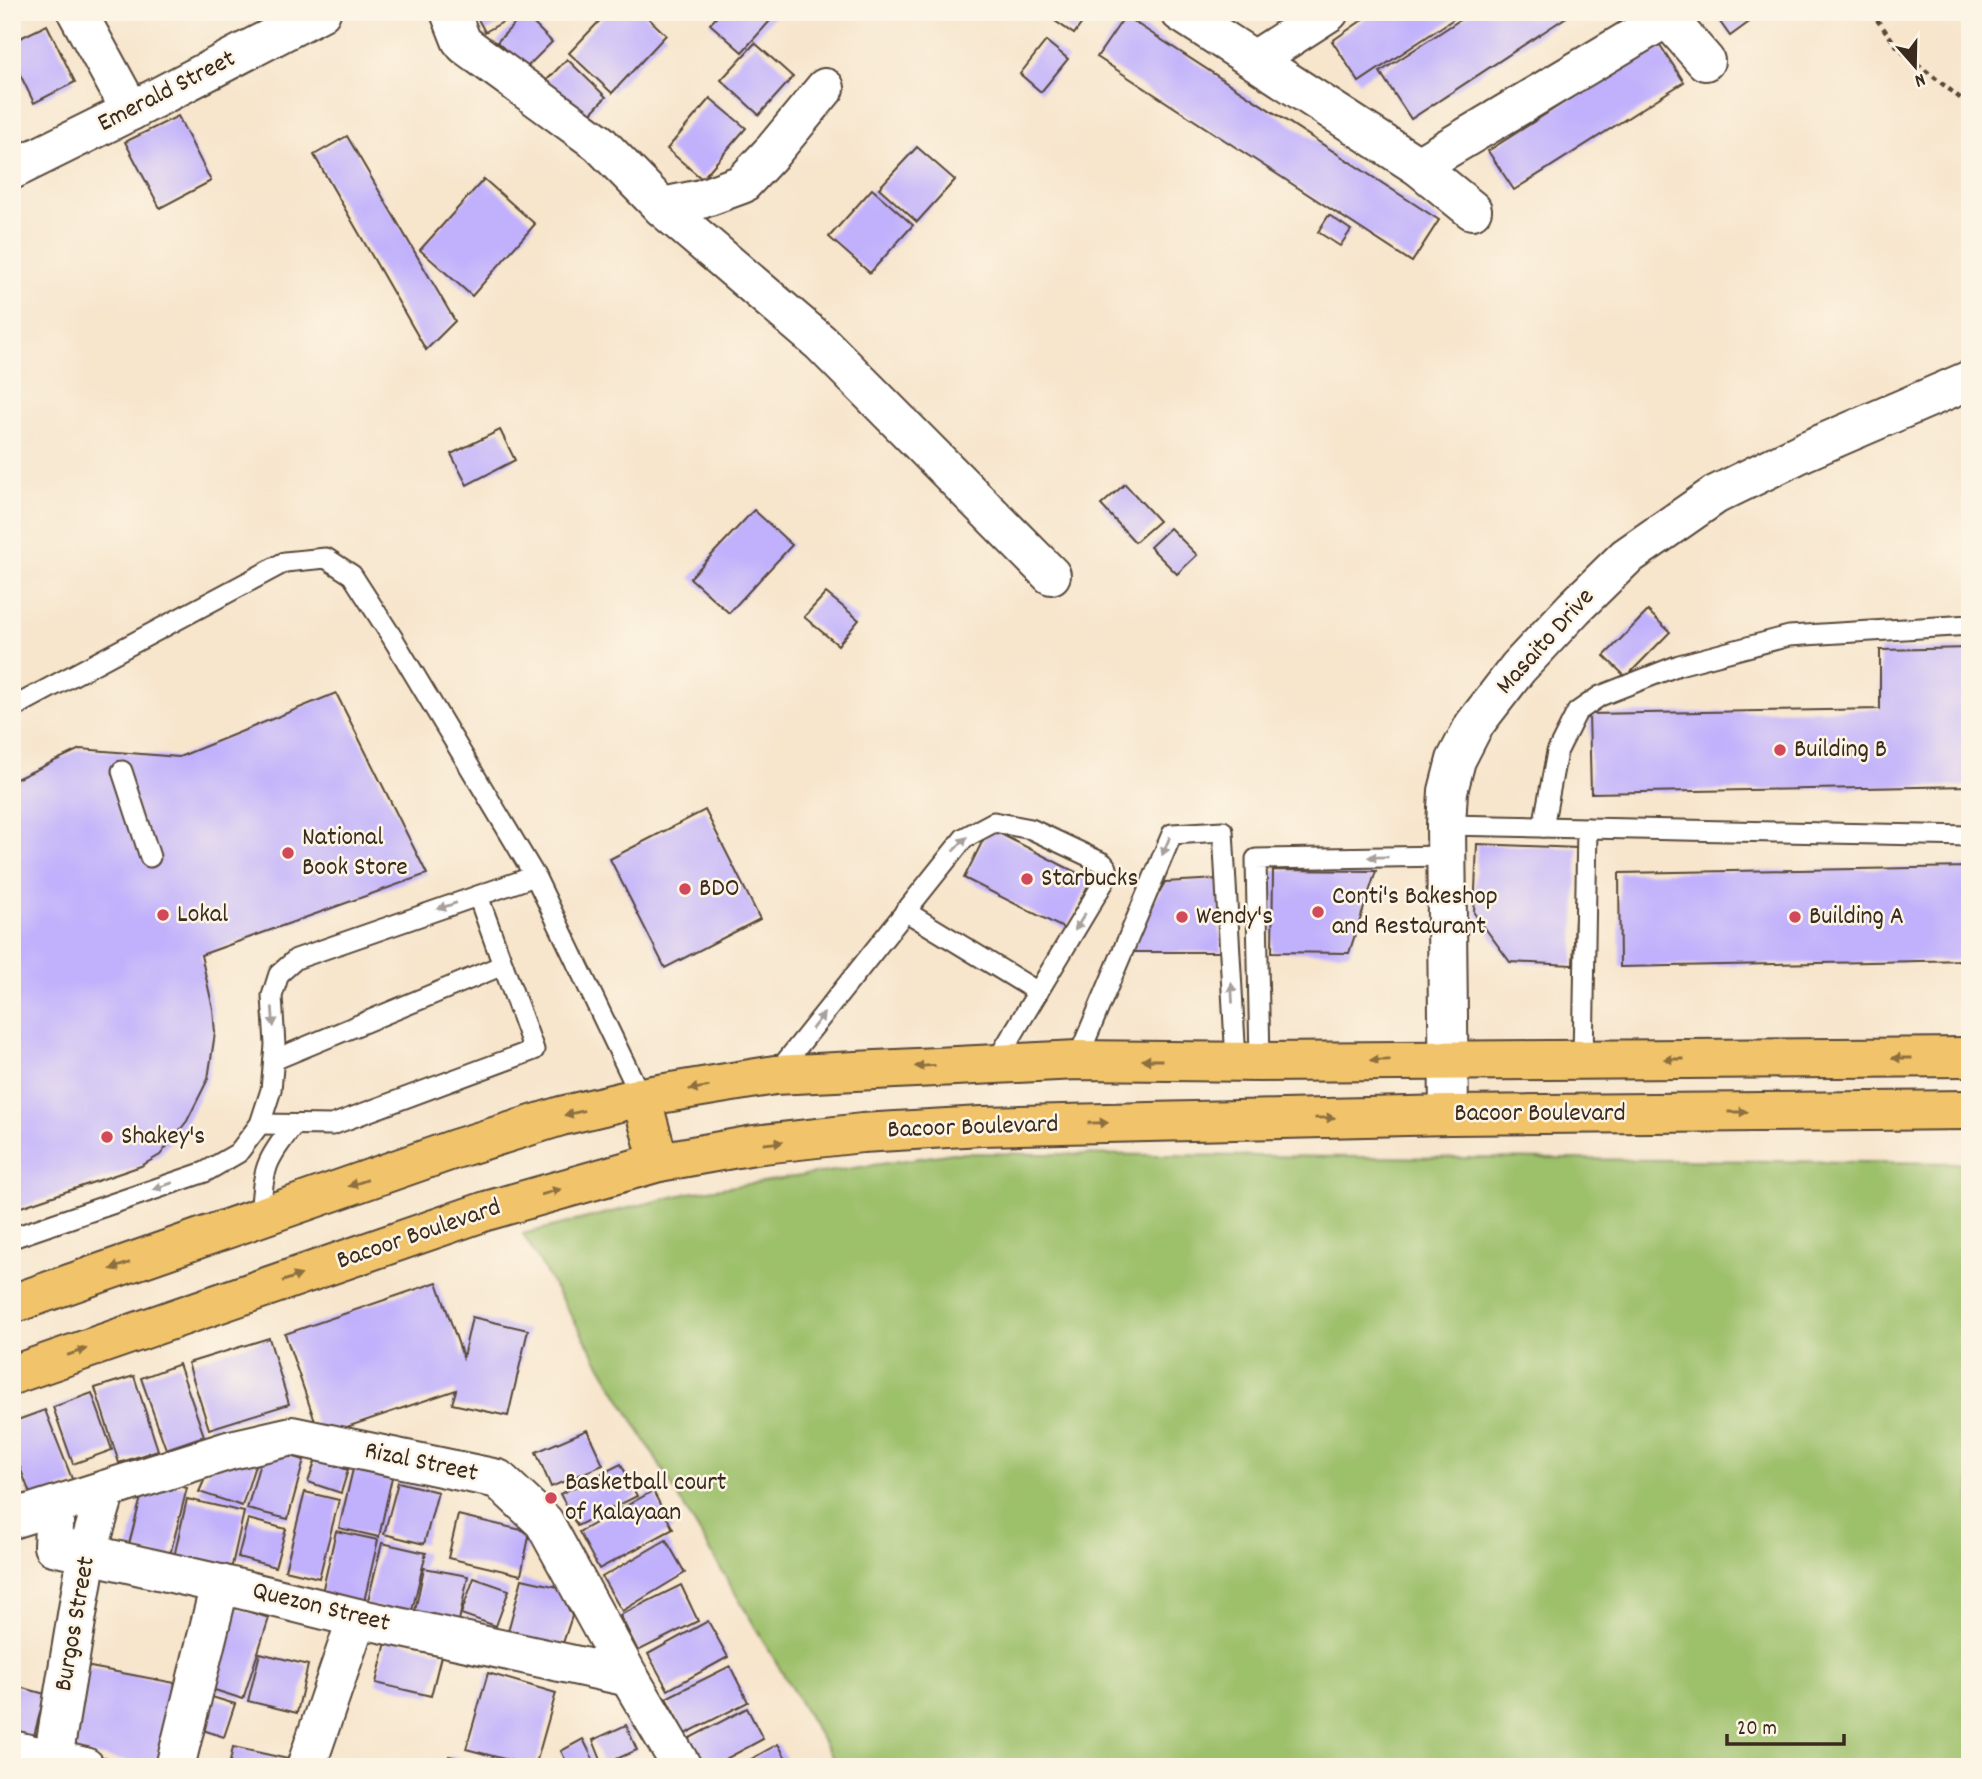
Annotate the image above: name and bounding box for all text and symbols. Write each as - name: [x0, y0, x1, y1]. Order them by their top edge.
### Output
- north arrow: [1881, 32, 1951, 102]
- street label: Emerald Street: [92, 41, 243, 143]
- text: N: [1911, 64, 1929, 93]
- street label: Masaito Drive: [1488, 580, 1604, 704]
- place label: Building B: [1794, 732, 1887, 769]
- marker: Building B: [1772, 742, 1788, 758]
- place label: National Book Store: [302, 820, 408, 887]
- one-way arrow: [951, 836, 968, 853]
- one-way arrow: [1160, 836, 1171, 857]
- marker: National Book Store: [280, 845, 296, 861]
- one-way arrow: [1366, 851, 1388, 863]
- place label: Starbucks: [1041, 861, 1138, 898]
- place label: BDO: [699, 871, 740, 908]
- marker: Starbucks: [1019, 871, 1035, 887]
- place label: Conti's Bakeshop and Restaurant: [1332, 879, 1498, 946]
- marker: BDO: [677, 881, 693, 897]
- place label: Lokal: [177, 897, 228, 934]
- place label: Wendy's: [1196, 899, 1273, 936]
- place label: Building A: [1809, 899, 1904, 936]
- one-way arrow: [437, 901, 458, 912]
- marker: Conti's Bakeshop and Restaurant: [1310, 904, 1326, 920]
- marker: Lokal: [155, 907, 171, 923]
- marker: Wendy's: [1174, 909, 1190, 925]
- marker: Building A: [1787, 909, 1803, 925]
- one-way arrow: [1074, 913, 1086, 932]
- one-way arrow: [1227, 982, 1238, 1004]
- one-way arrow: [268, 1007, 279, 1029]
- one-way arrow: [810, 1013, 825, 1031]
- one-way arrow: [1890, 1052, 1912, 1064]
- one-way arrow: [1141, 1054, 1163, 1066]
- one-way arrow: [1663, 1054, 1685, 1065]
- one-way arrow: [1369, 1055, 1391, 1066]
- one-way arrow: [914, 1061, 936, 1072]
- one-way arrow: [688, 1082, 710, 1093]
- street label: Bacoor Boulevard: [1454, 1096, 1626, 1133]
- one-way arrow: [1727, 1106, 1749, 1118]
- one-way arrow: [563, 1107, 585, 1118]
- street label: Bacoor Boulevard: [887, 1107, 1059, 1149]
- one-way arrow: [1315, 1112, 1337, 1123]
- one-way arrow: [1087, 1117, 1109, 1129]
- place label: Shakey's: [121, 1119, 205, 1156]
- marker: Shakey's: [99, 1129, 115, 1145]
- one-way arrow: [762, 1137, 784, 1148]
- one-way arrow: [348, 1178, 369, 1189]
- one-way arrow: [152, 1181, 173, 1192]
- one-way arrow: [541, 1186, 562, 1196]
- street label: Bacoor Boulevard: [332, 1190, 506, 1280]
- one-way arrow: [110, 1261, 131, 1272]
- one-way arrow: [281, 1272, 302, 1283]
- one-way arrow: [66, 1346, 87, 1357]
- street label: Rizal Street: [361, 1433, 481, 1493]
- place label: Basketball court of Kalayaan: [565, 1465, 727, 1532]
- marker: Basketball court of Kalayaan: [543, 1490, 559, 1506]
- street label: Burgos Street: [46, 1553, 106, 1694]
- street label: Quezon Street: [248, 1573, 394, 1643]
- scale bar: [1727, 1702, 1844, 1746]
- text: 20 m: [1737, 1715, 1777, 1745]

